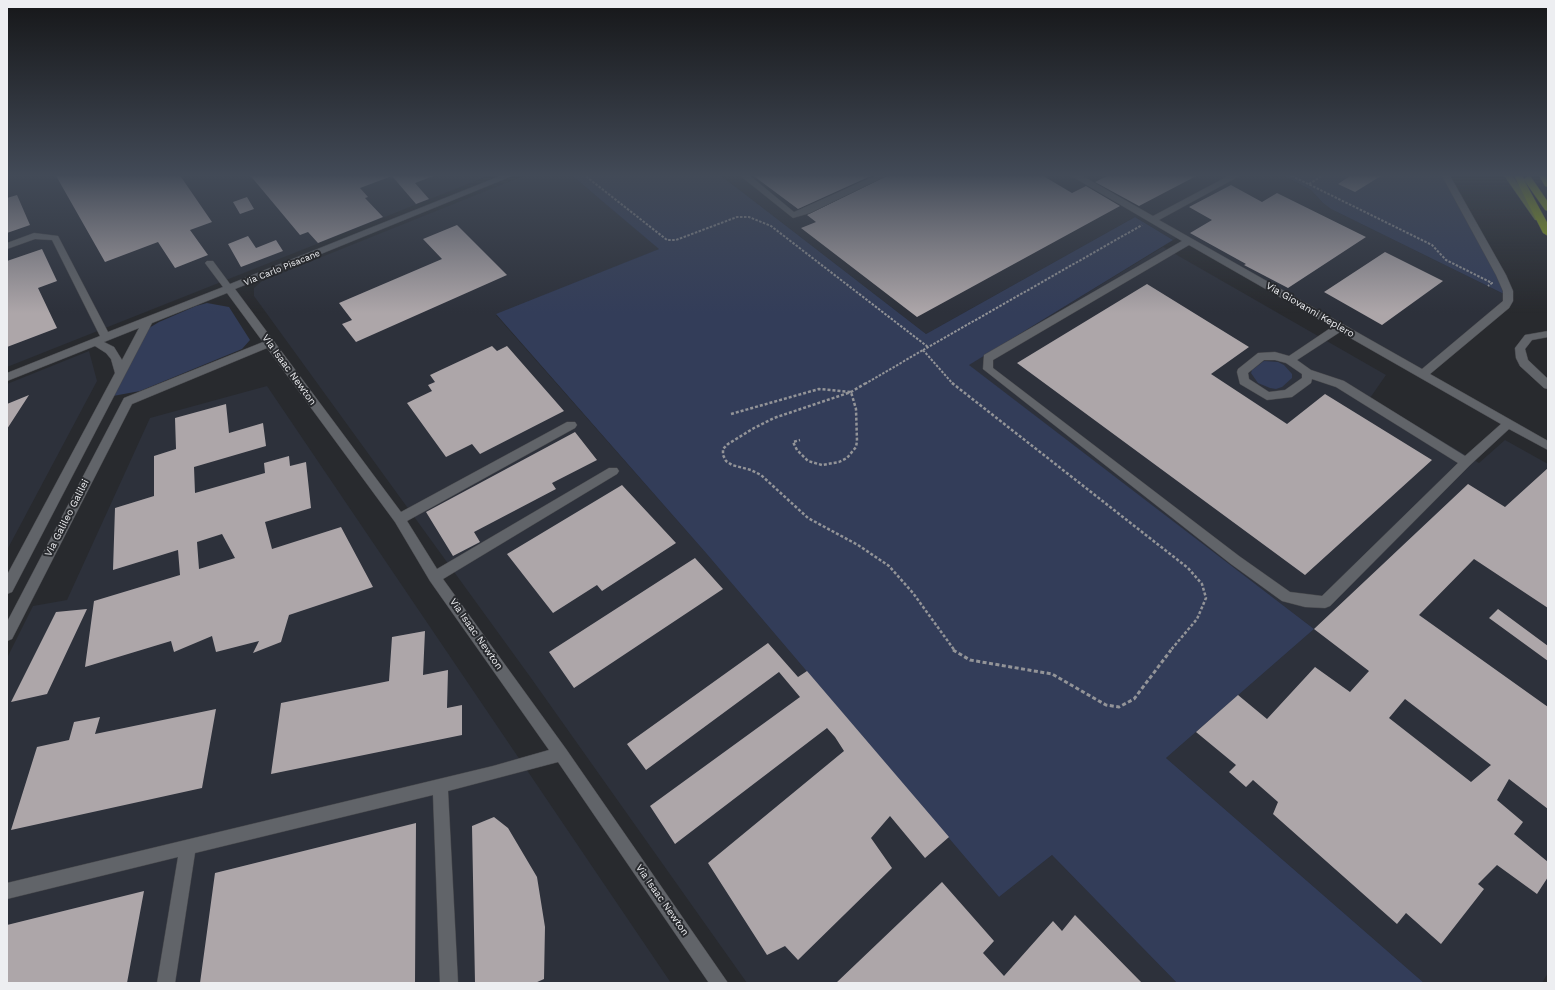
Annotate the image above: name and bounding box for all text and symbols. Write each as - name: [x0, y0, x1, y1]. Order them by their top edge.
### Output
- street label: Via Carlo Pisacane: [242, 248, 322, 288]
- street label: Via Giovanni Keplero: [1264, 280, 1356, 340]
- street label: Via Isaac Newton: [259, 332, 319, 408]
- street label: Via Galileo Galilei: [42, 477, 92, 559]
- street label: Via Isaac Newton: [447, 596, 505, 672]
- street label: Via Isaac Newton: [633, 862, 691, 938]

